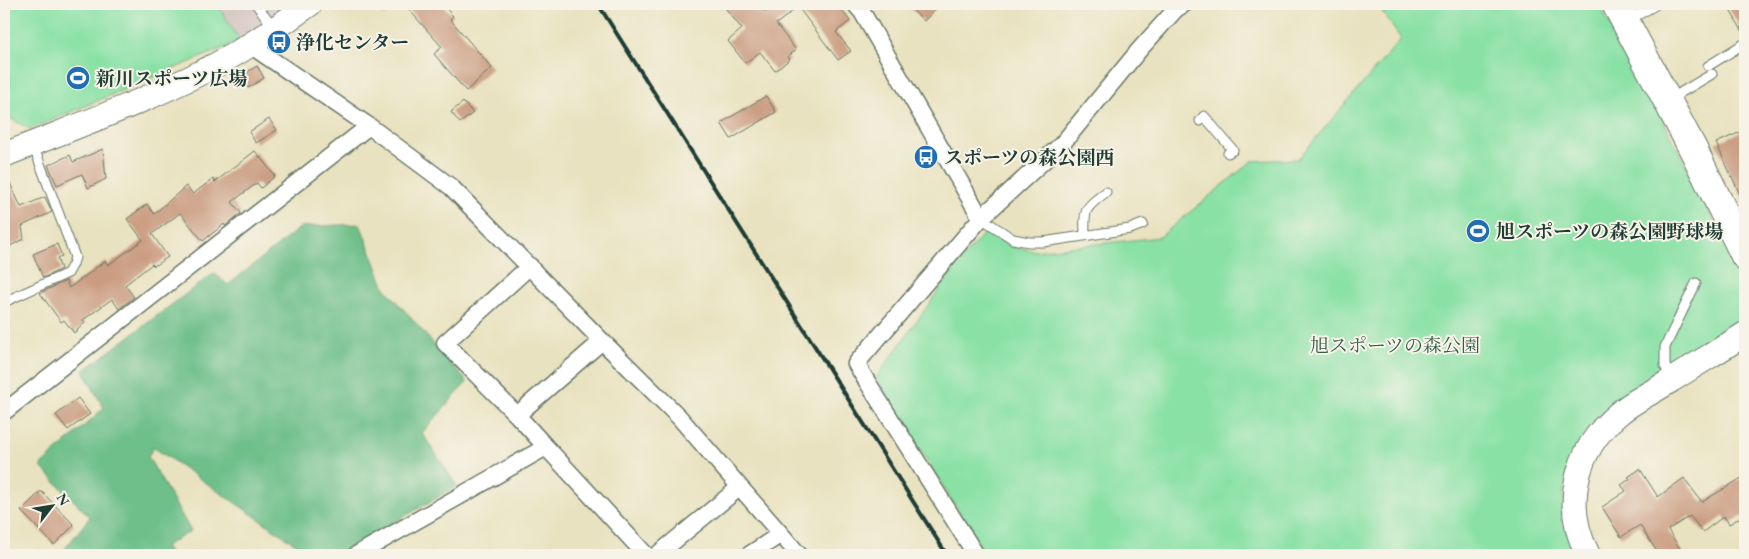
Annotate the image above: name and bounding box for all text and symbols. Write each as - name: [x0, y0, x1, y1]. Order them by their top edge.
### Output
- bus stop icon: 浄化センター: [266, 29, 292, 55]
- place label: 浄化センター: [296, 30, 409, 55]
- sports icon: 新川スポーツ広場: [65, 65, 91, 91]
- place label: 新川スポーツ広場: [96, 66, 247, 91]
- bus stop icon: スポーツの森公園西: [913, 144, 939, 170]
- place label: スポーツの森公園西: [944, 145, 1114, 170]
- sports icon: 旭スポーツの森公園野球場: [1465, 218, 1491, 244]
- place label: 旭スポーツの森公園野球場: [1496, 219, 1723, 244]
- park label: 旭スポーツの森公園: [1310, 333, 1480, 358]
- north arrow: [28, 482, 78, 532]
- text: N: [53, 490, 74, 509]

